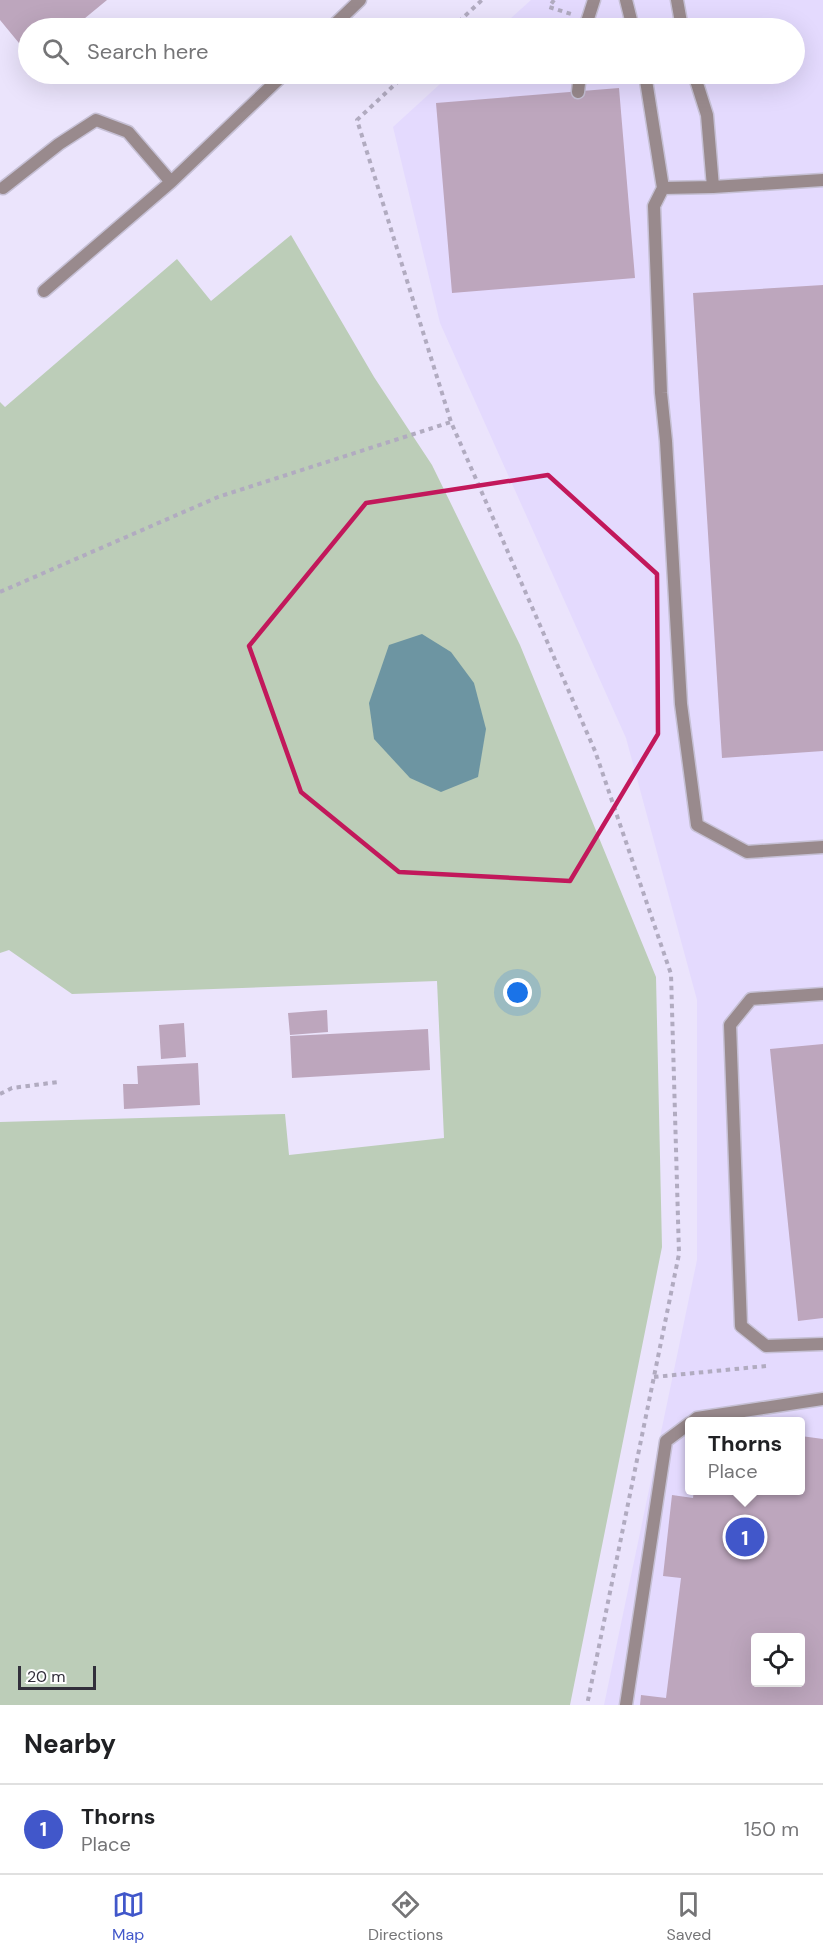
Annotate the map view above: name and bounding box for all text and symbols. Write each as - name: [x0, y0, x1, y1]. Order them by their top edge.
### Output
- search box: [18, 18, 805, 84]
- icon: search: [39, 35, 72, 68]
- text: Search here: [87, 37, 208, 66]
- your location: [503, 978, 532, 1007]
- popup: [685, 1417, 805, 1495]
- text: Thorns: [708, 1429, 782, 1458]
- text: Place: [708, 1458, 758, 1484]
- pin: 1: [726, 1514, 764, 1560]
- map controls: [751, 1633, 805, 1687]
- button: locate: [751, 1633, 805, 1687]
- scale bar: [18, 1663, 96, 1690]
- text: 20 m: [27, 1666, 66, 1687]
- text: Nearby: [24, 1727, 116, 1761]
- text: Thorns: [81, 1802, 155, 1831]
- text: 1: [40, 1816, 47, 1842]
- text: 150 m: [744, 1816, 799, 1842]
- text: Place: [81, 1831, 131, 1857]
- tab: Map: [112, 1888, 145, 1945]
- tab: Directions: [368, 1888, 443, 1945]
- tab: Saved: [667, 1888, 711, 1945]

